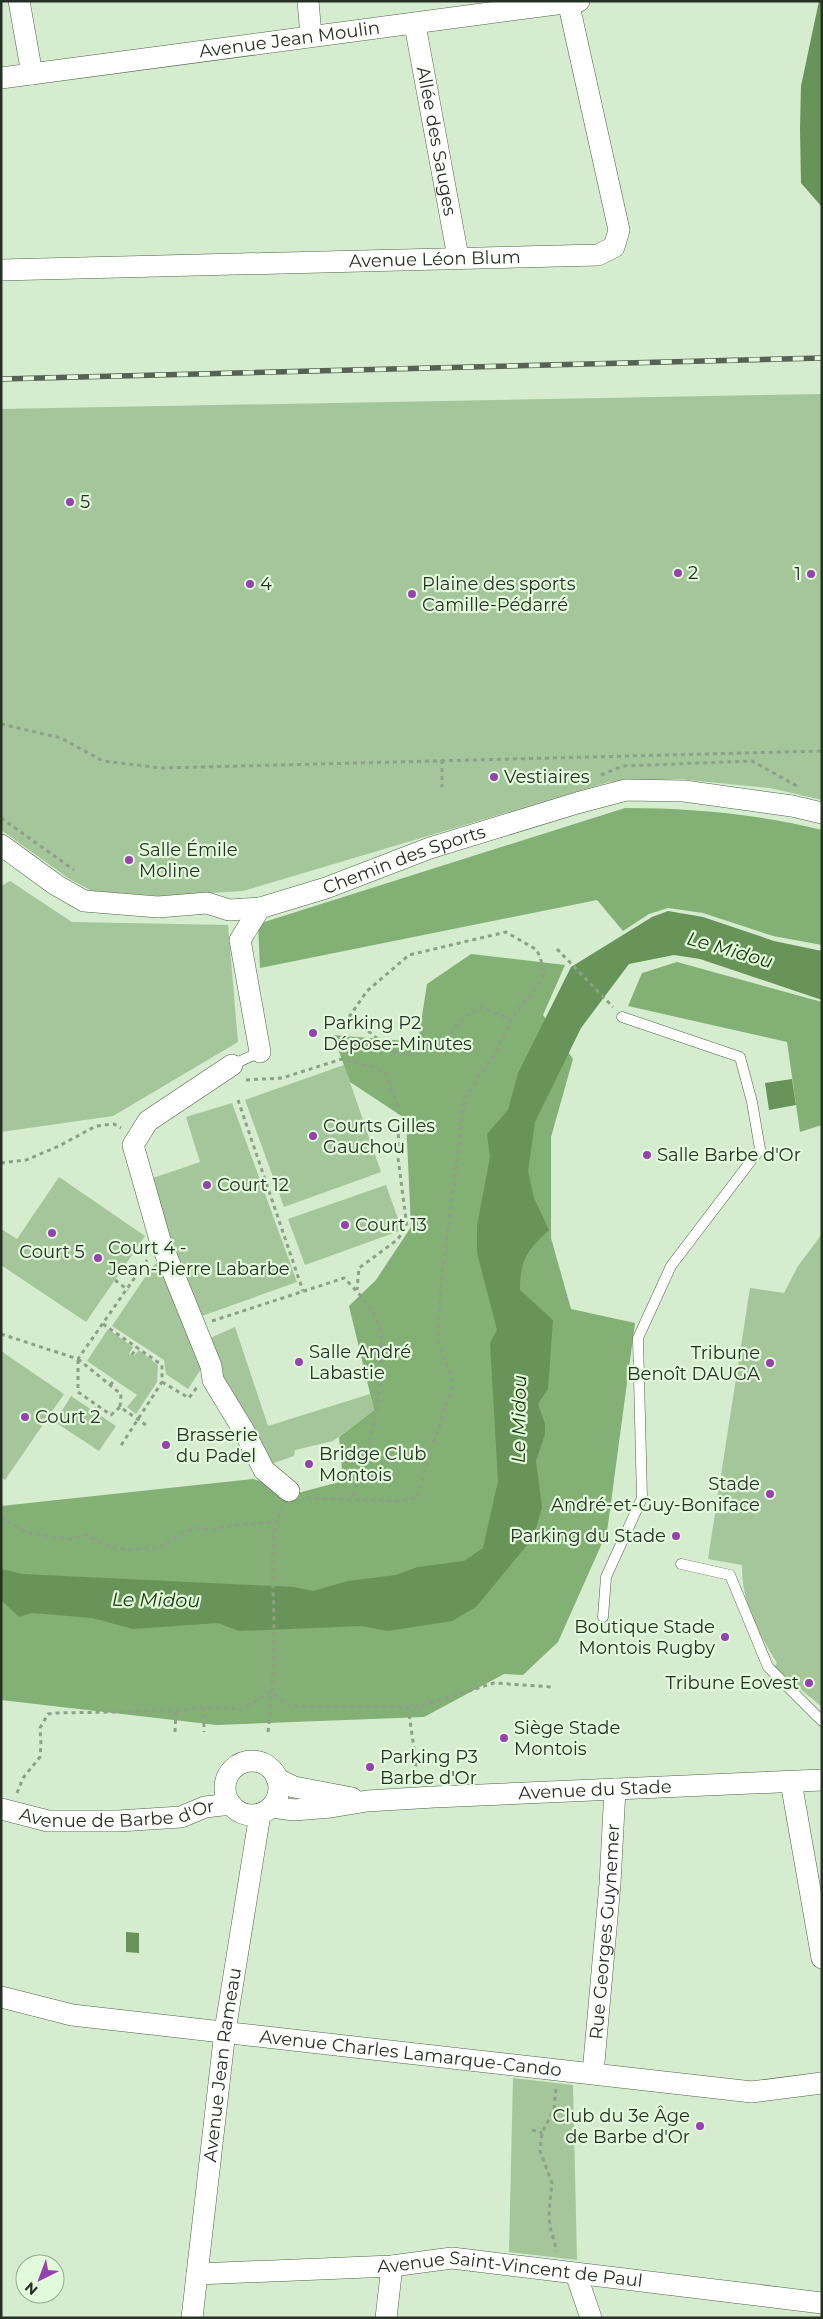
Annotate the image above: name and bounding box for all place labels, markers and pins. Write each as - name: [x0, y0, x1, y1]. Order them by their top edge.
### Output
- place label: 5: [80, 491, 90, 513]
- marker: 5: [64, 496, 76, 508]
- place label: 2: [688, 562, 698, 584]
- place label: 1: [795, 563, 801, 585]
- marker: 2: [672, 567, 684, 579]
- marker: 1: [805, 568, 817, 580]
- place label: 4: [260, 573, 272, 595]
- place label: Plaine des sports Camille-Pédarré: [422, 573, 576, 616]
- marker: 4: [244, 578, 256, 590]
- marker: Plaine des sports Camille-Pédarré: [406, 588, 418, 600]
- place label: Vestiaires: [504, 766, 590, 788]
- marker: Vestiaires: [488, 771, 500, 783]
- place label: Salle Émile Moline: [139, 839, 238, 882]
- marker: Salle Émile Moline: [123, 854, 135, 866]
- place label: Parking P2 Dépose-Minutes: [323, 1012, 472, 1055]
- marker: Parking P2 Dépose-Minutes: [307, 1027, 319, 1039]
- place label: Courts Gilles Gauchou: [323, 1115, 435, 1158]
- marker: Courts Gilles Gauchou: [307, 1130, 319, 1142]
- place label: Salle Barbe d'Or: [657, 1144, 801, 1166]
- marker: Salle Barbe d'Or: [641, 1149, 653, 1161]
- place label: Court 12: [217, 1174, 289, 1196]
- marker: Court 12: [201, 1179, 213, 1191]
- place label: Court 13: [355, 1214, 427, 1236]
- marker: Court 13: [339, 1219, 351, 1231]
- marker: Court 5: [46, 1227, 58, 1239]
- place label: Court 4 - Jean-Pierre Labarbe: [107, 1237, 290, 1280]
- place label: Court 5: [19, 1241, 85, 1263]
- marker: Court 4 - Jean-Pierre Labarbe: [92, 1252, 104, 1264]
- place label: Salle André Labastie: [309, 1341, 411, 1384]
- place label: Tribune Benoît DAUGA: [627, 1342, 760, 1385]
- marker: Salle André Labastie: [293, 1356, 305, 1368]
- marker: Tribune Benoît DAUGA: [764, 1357, 776, 1369]
- place label: Court 2: [35, 1406, 100, 1428]
- marker: Court 2: [19, 1411, 31, 1423]
- place label: Brasserie du Padel: [176, 1424, 258, 1467]
- marker: Brasserie du Padel: [160, 1439, 172, 1451]
- place label: Bridge Club Montois: [319, 1443, 427, 1486]
- marker: Bridge Club Montois: [303, 1458, 315, 1470]
- place label: Stade André-et-Guy-Boniface: [551, 1473, 760, 1516]
- marker: Stade André-et-Guy-Boniface: [764, 1488, 776, 1500]
- place label: Parking du Stade: [510, 1525, 666, 1547]
- marker: Parking du Stade: [670, 1530, 682, 1542]
- place label: Boutique Stade Montois Rugby: [574, 1616, 715, 1659]
- marker: Boutique Stade Montois Rugby: [719, 1631, 731, 1643]
- place label: Tribune Eovest: [666, 1672, 799, 1694]
- marker: Tribune Eovest: [803, 1677, 815, 1689]
- place label: Siège Stade Montois: [514, 1717, 621, 1760]
- marker: Siège Stade Montois: [498, 1732, 510, 1744]
- place label: Parking P3 Barbe d'Or: [380, 1746, 478, 1789]
- marker: Parking P3 Barbe d'Or: [364, 1761, 376, 1773]
- place label: Club du 3e Âge de Barbe d'Or: [553, 2105, 690, 2148]
- marker: Club du 3e Âge de Barbe d'Or: [694, 2120, 706, 2132]

